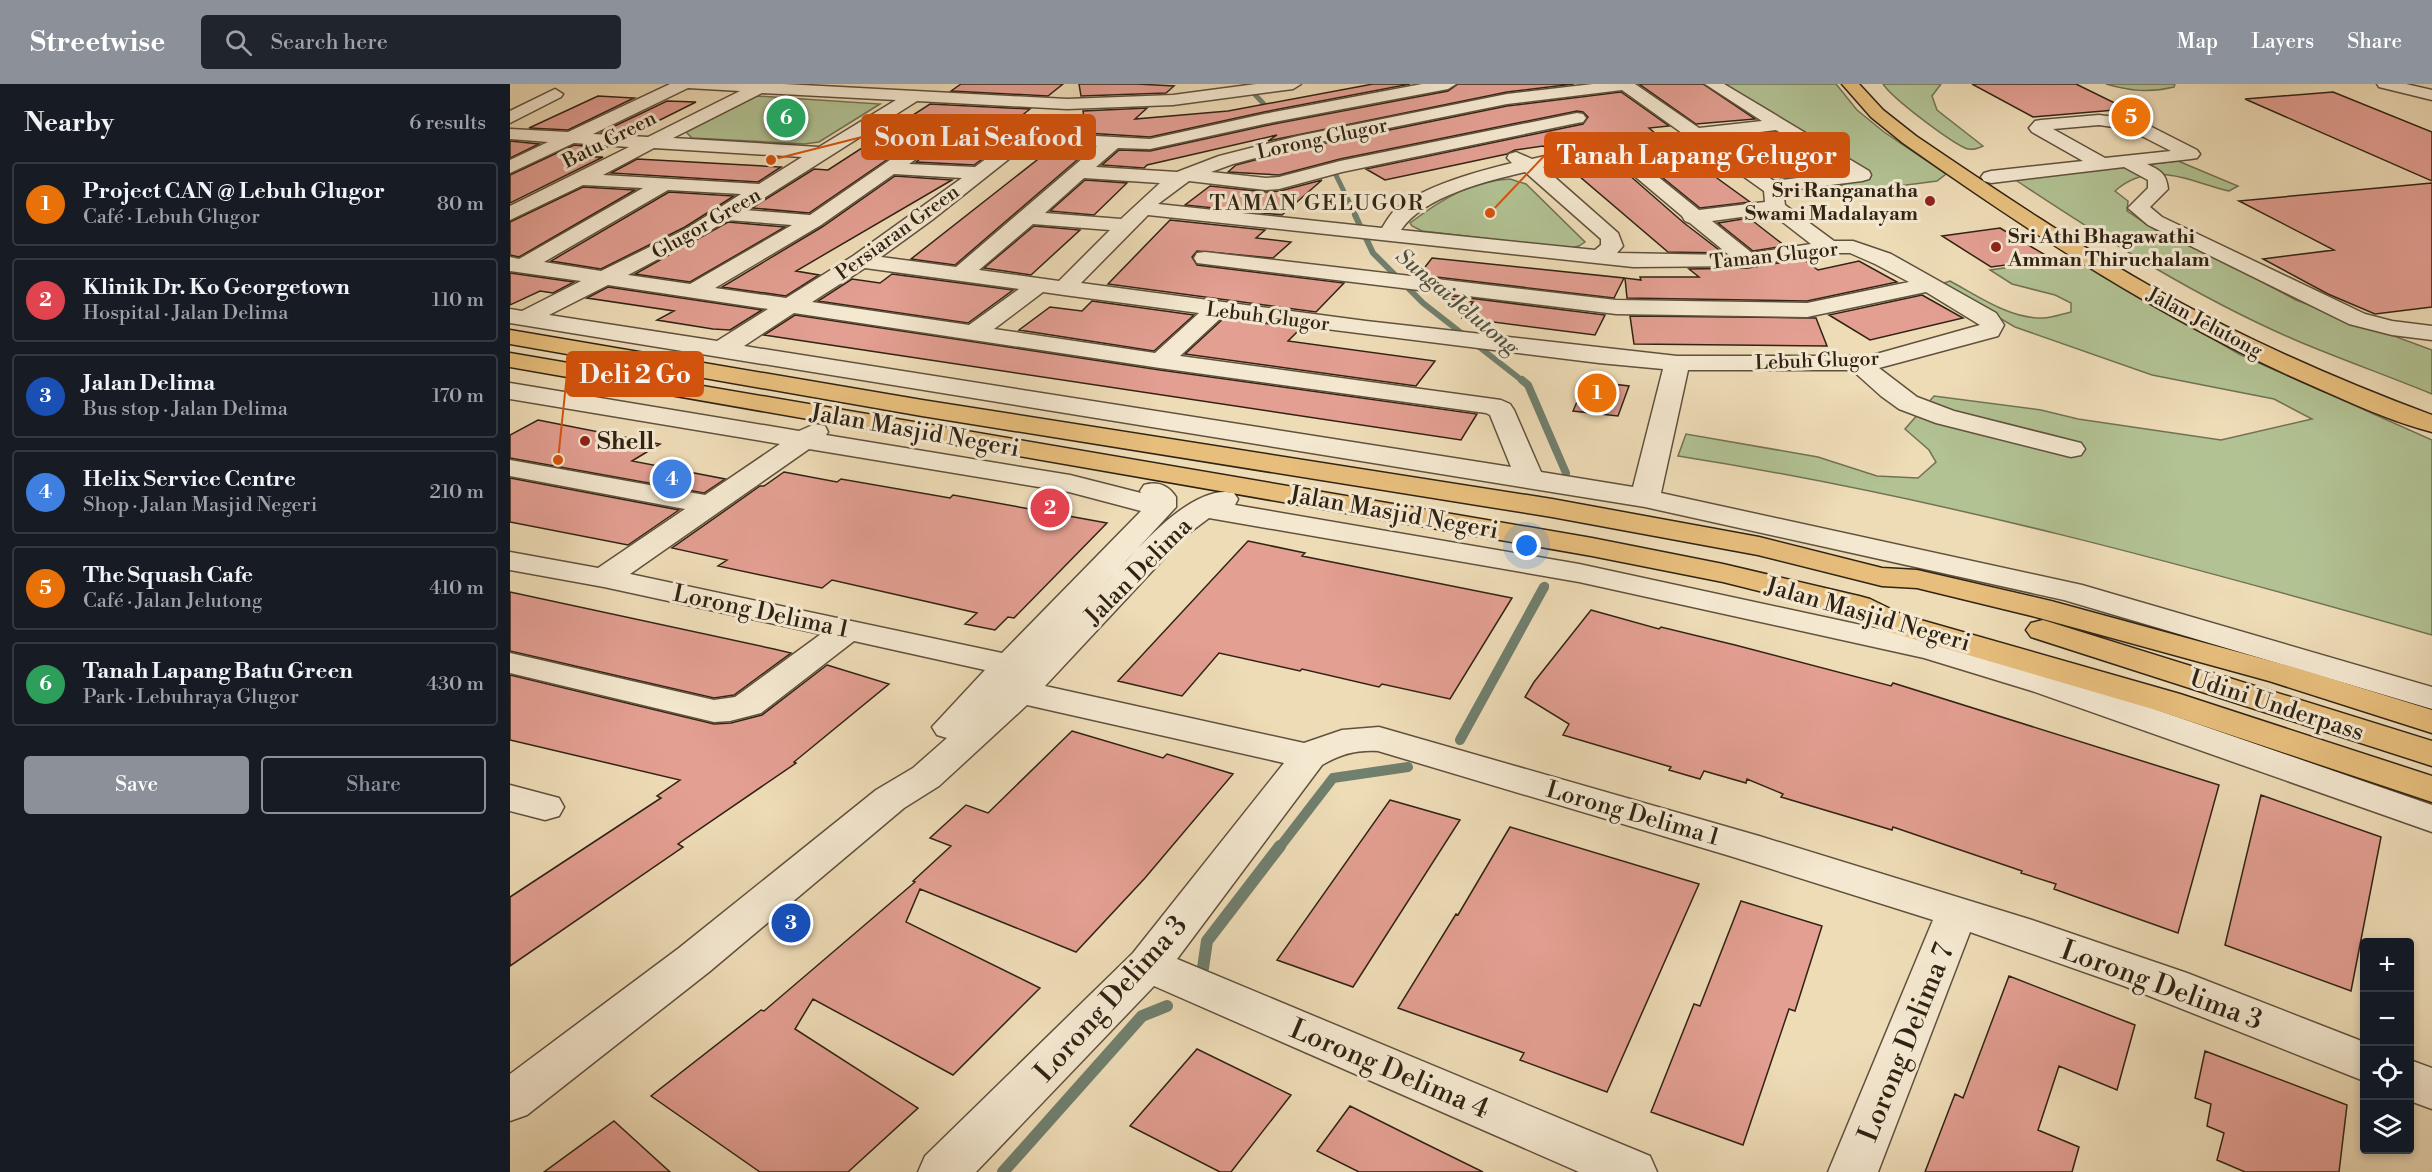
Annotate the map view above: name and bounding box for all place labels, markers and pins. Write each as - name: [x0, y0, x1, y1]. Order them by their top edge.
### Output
- pin: 5: [2112, 94, 2150, 140]
- pin: 6: [766, 96, 806, 141]
- callout: Soon Lai Seafood: [862, 115, 1095, 159]
- callout: Tanah Lapang Gelugor: [1545, 133, 1849, 177]
- place label: Sri Ranganatha Swami Madalayam: [1745, 179, 1918, 227]
- marker: Sri Ranganatha Swami Madalayam: [1923, 194, 1937, 208]
- place label: Sri Athi Bhagawathi Amman Thiruchalam: [2007, 225, 2210, 273]
- marker: Sri Athi Bhagawathi Amman Thiruchalam: [1989, 240, 2003, 254]
- callout: Deli 2 Go: [567, 352, 703, 396]
- pin: 1: [1578, 370, 1616, 416]
- place label: Shell: [597, 427, 654, 457]
- marker: Shell: [578, 434, 592, 448]
- pin: 4: [652, 456, 692, 502]
- pin: 2: [1030, 486, 1070, 530]
- pin: 3: [772, 900, 810, 946]

